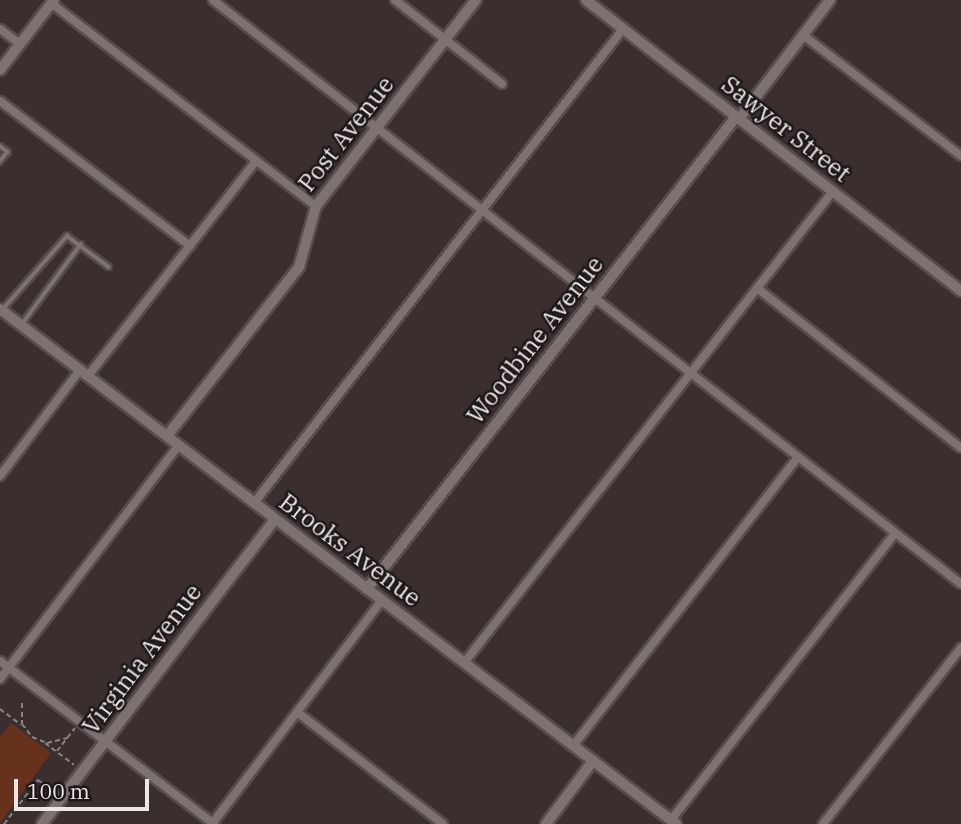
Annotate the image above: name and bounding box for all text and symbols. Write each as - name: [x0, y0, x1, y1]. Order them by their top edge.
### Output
- street label: Sawyer Street: [716, 70, 856, 188]
- street label: Post Avenue: [292, 71, 400, 197]
- street label: Woodbine Avenue: [461, 251, 609, 429]
- street label: Brooks Avenue: [274, 487, 426, 613]
- street label: Virginia Avenue: [76, 578, 208, 740]
- scale bar: [18, 764, 152, 808]
- text: 100 m: [27, 777, 90, 805]

